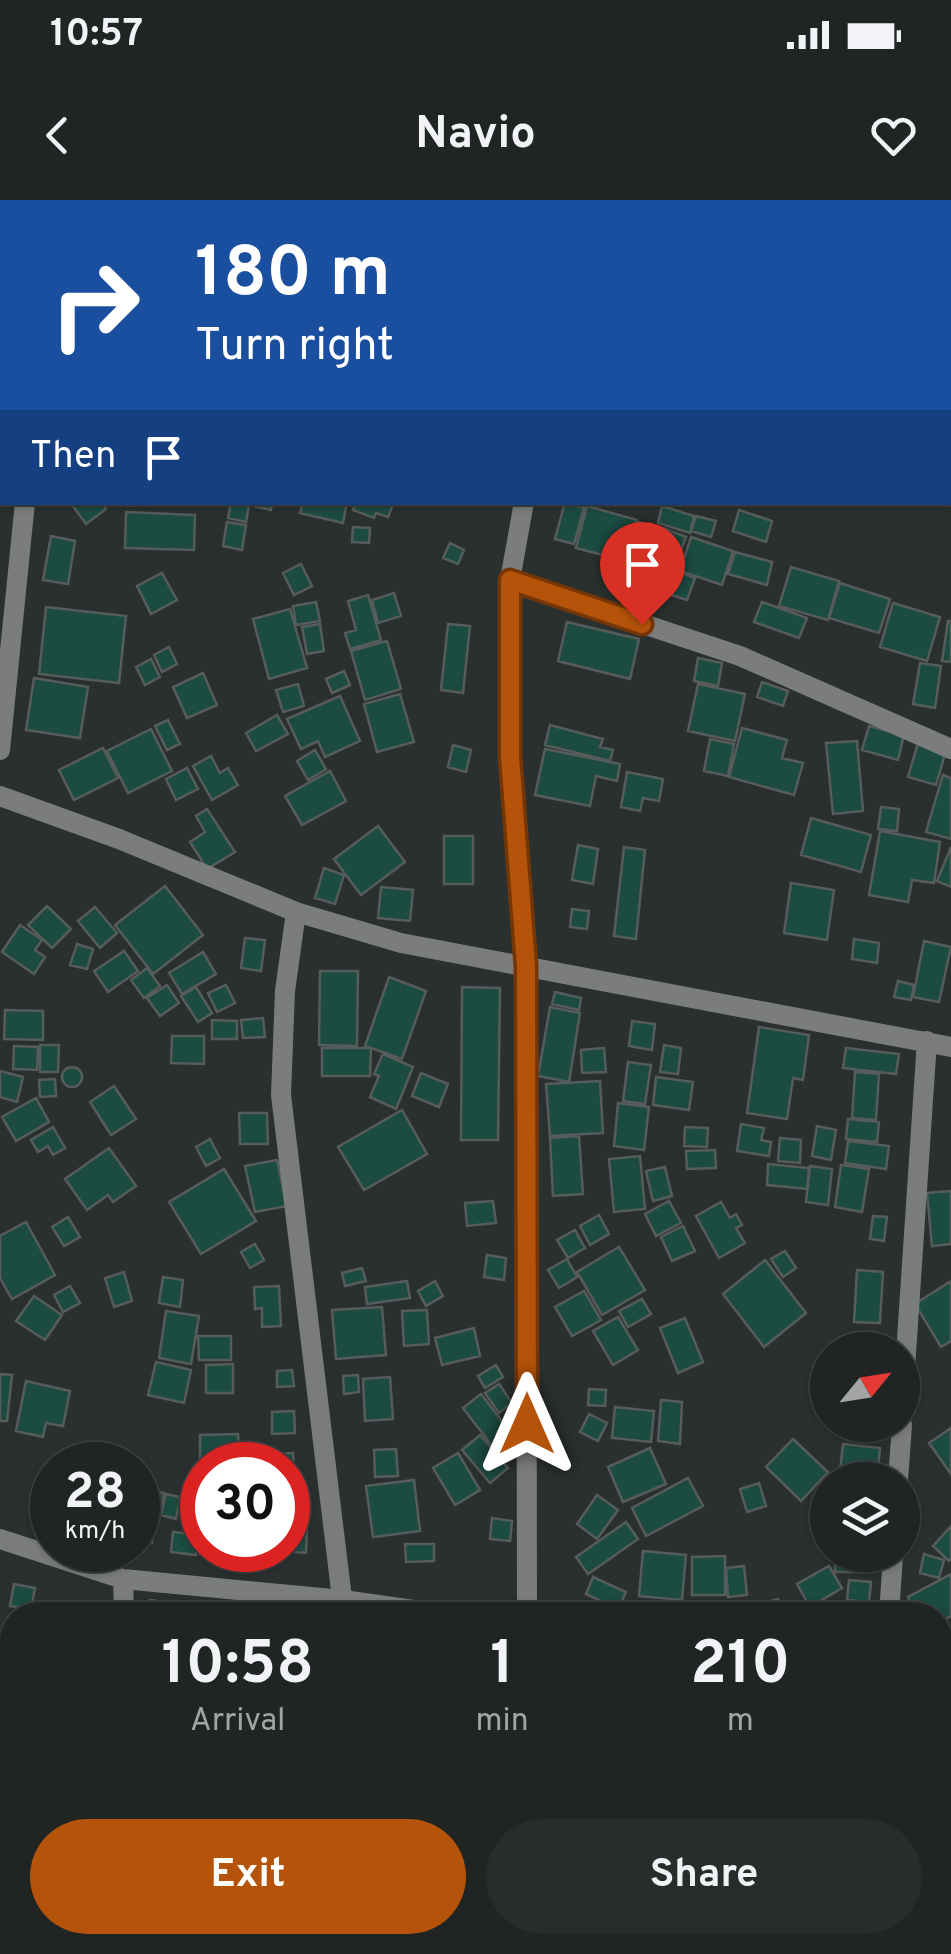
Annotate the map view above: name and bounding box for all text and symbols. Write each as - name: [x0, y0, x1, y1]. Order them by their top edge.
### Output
- text: 10:57: [50, 11, 143, 60]
- text: Navio: [415, 107, 536, 164]
- icon: back: [30, 108, 85, 163]
- icon: heart: [866, 108, 921, 163]
- text: 180 m: [195, 232, 391, 321]
- icon: right: [30, 240, 160, 370]
- text: Turn right: [195, 319, 394, 376]
- icon: arrive: [136, 430, 191, 485]
- text: Then: [30, 433, 116, 482]
- pin: [600, 522, 685, 625]
- icon: arrive: [615, 537, 670, 592]
- north arrow: [810, 1332, 920, 1442]
- map controls: [810, 1332, 920, 1572]
- position arrow: [475, 1372, 579, 1476]
- speed limit sign: 30: [180, 1442, 310, 1572]
- button: layers: [810, 1462, 920, 1572]
- text: 28: [64, 1463, 126, 1526]
- text: km/h: [65, 1516, 125, 1548]
- text: 10:58: [162, 1629, 314, 1705]
- text: 1: [490, 1629, 514, 1705]
- text: 210: [690, 1629, 790, 1705]
- text: Arrival: [190, 1702, 285, 1742]
- text: min: [476, 1702, 529, 1742]
- text: m: [727, 1702, 754, 1742]
- button: Exit: [30, 1819, 466, 1934]
- button: Share: [486, 1819, 922, 1934]

